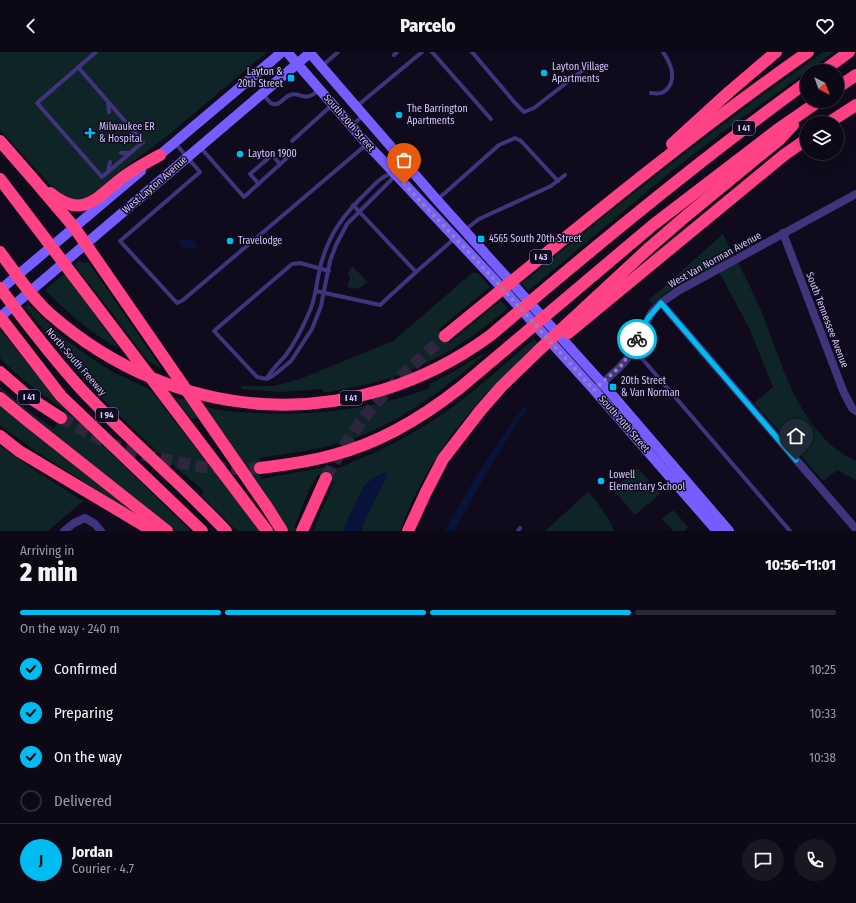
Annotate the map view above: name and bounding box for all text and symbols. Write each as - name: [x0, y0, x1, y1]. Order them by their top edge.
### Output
- icon: back: [20, 15, 42, 37]
- text: Parcelo: [400, 15, 456, 37]
- icon: heart: [814, 15, 836, 37]
- place label: Layton Village Apartments: [552, 61, 609, 85]
- north arrow: [800, 64, 844, 108]
- map controls: [800, 64, 844, 160]
- place label: Layton & 20th Street: [238, 66, 284, 90]
- marker: Layton Village Apartments: [539, 68, 549, 78]
- marker: Layton & 20th Street: [286, 73, 296, 83]
- street label: South 20th Street: [321, 92, 377, 154]
- place label: The Barrington Apartments: [407, 103, 468, 127]
- marker: The Barrington Apartments: [394, 110, 404, 120]
- button: layers: [800, 116, 844, 160]
- place label: Milwaukee ER & Hospital: [99, 121, 155, 145]
- road number: I 41: [733, 121, 755, 135]
- marker: Milwaukee ER & Hospital: [84, 127, 96, 139]
- pin: [387, 143, 421, 184]
- place label: Layton 1900: [248, 148, 297, 160]
- marker: Layton 1900: [235, 149, 245, 159]
- icon: bag: [393, 149, 415, 171]
- street label: West Layton Avenue: [120, 154, 190, 216]
- street label: West Van Norman Avenue: [666, 229, 764, 291]
- place label: 4565 South 20th Street: [489, 233, 582, 245]
- marker: 4565 South 20th Street: [476, 234, 486, 244]
- place label: Travelodge: [238, 235, 282, 247]
- marker: Travelodge: [225, 236, 235, 246]
- road number: I 43: [530, 250, 552, 264]
- street label: South Tennessee Avenue: [803, 270, 851, 370]
- courier: [617, 319, 657, 359]
- street label: North-South Freeway: [43, 326, 109, 399]
- icon: bike: [626, 328, 648, 350]
- place label: 20th Street & Van Norman: [621, 375, 680, 399]
- marker: 20th Street & Van Norman: [608, 382, 618, 392]
- road number: I 41: [18, 390, 40, 404]
- road number: I 41: [340, 391, 362, 405]
- street label: South 20th Street: [596, 393, 652, 455]
- road number: I 94: [96, 408, 118, 422]
- pin: [779, 419, 813, 460]
- icon: home: [785, 425, 807, 447]
- place label: Lowell Elementary School: [609, 469, 685, 493]
- marker: Lowell Elementary School: [596, 476, 606, 486]
- text: Arriving in: [20, 543, 74, 558]
- text: 10:56–11:01: [765, 556, 836, 574]
- text: 2 min: [20, 557, 78, 588]
- text: On the way · 240 m: [20, 621, 119, 636]
- icon: check: [20, 658, 42, 680]
- text: Confirmed: [54, 660, 117, 678]
- text: 10:25: [810, 662, 836, 677]
- icon: check: [20, 702, 42, 724]
- text: Preparing: [54, 704, 113, 722]
- text: 10:33: [810, 706, 836, 721]
- icon: check: [20, 746, 42, 768]
- text: On the way: [54, 748, 122, 766]
- text: 10:38: [809, 750, 836, 765]
- text: Delivered: [54, 792, 112, 810]
- button: chat: [742, 839, 784, 881]
- button: phone: [794, 839, 836, 881]
- text: Jordan: [72, 843, 113, 861]
- text: J: [39, 851, 43, 869]
- text: Courier · 4.7: [72, 861, 134, 876]

